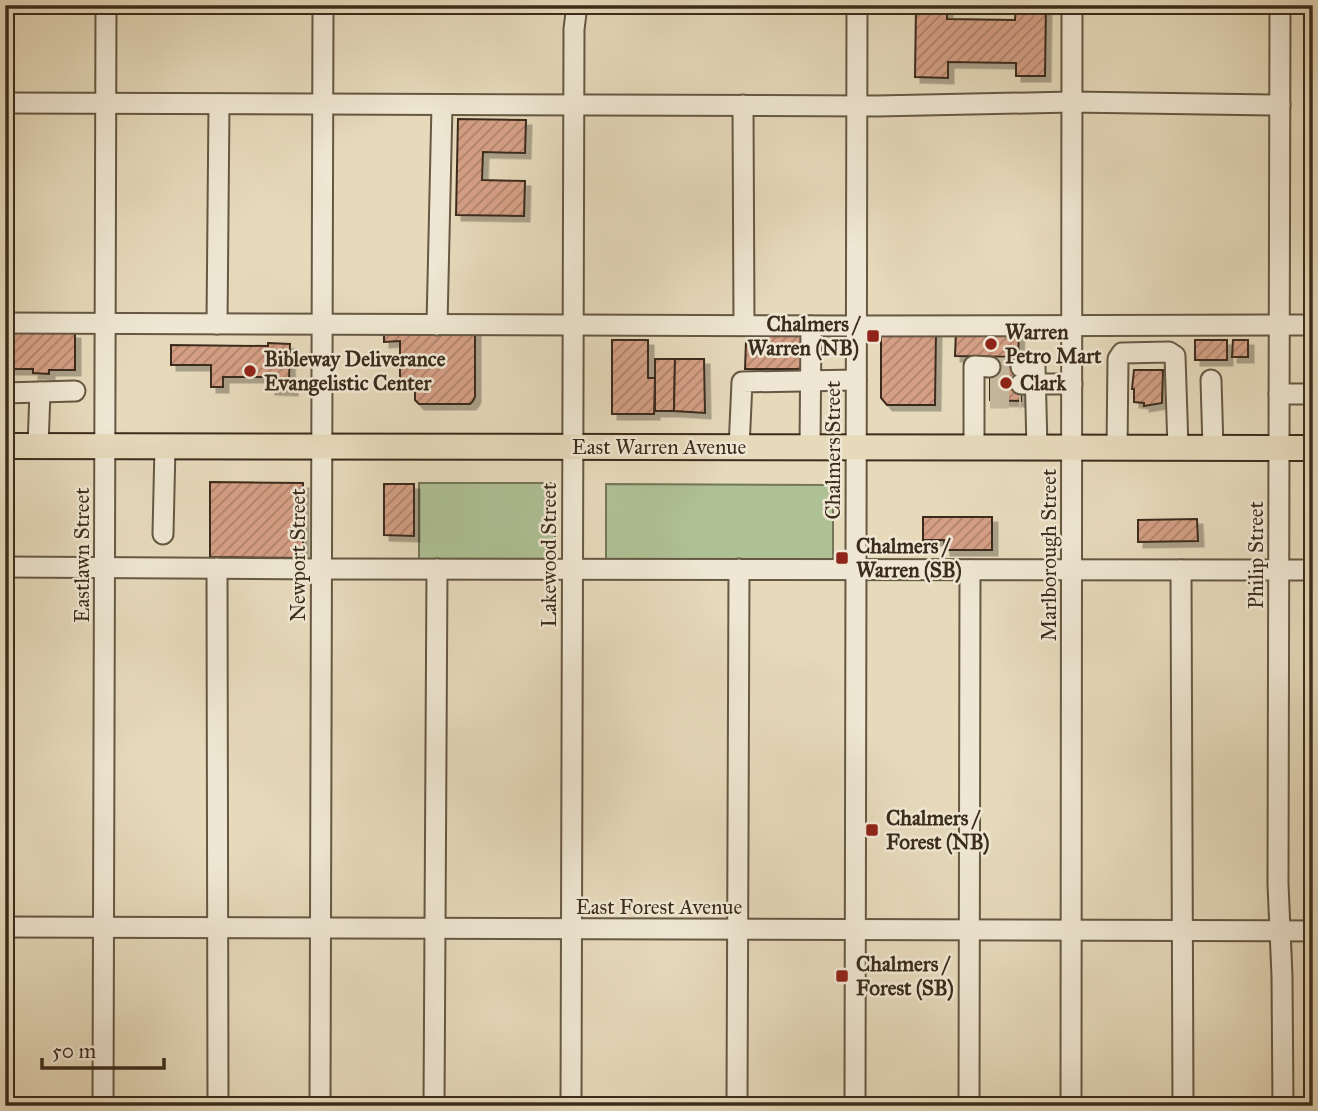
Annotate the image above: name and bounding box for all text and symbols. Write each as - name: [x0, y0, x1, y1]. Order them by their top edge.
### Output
- place label: Chalmers / Warren (NB): [747, 311, 861, 361]
- place label: Warren Petro Mart: [1005, 319, 1102, 369]
- marker: Chalmers / Warren (NB): [865, 328, 881, 344]
- marker: Warren Petro Mart: [983, 336, 999, 352]
- place label: Bibleway Deliverance Evangelistic Center: [264, 346, 446, 396]
- marker: Bibleway Deliverance Evangelistic Center: [242, 363, 258, 379]
- place label: Clark: [1020, 370, 1068, 396]
- marker: Clark: [998, 375, 1014, 391]
- street label: Chalmers Street: [820, 380, 846, 520]
- street label: East Warren Avenue: [572, 434, 747, 460]
- street label: Marlborough Street: [1036, 468, 1062, 641]
- street label: Lakewood Street: [536, 482, 562, 628]
- street label: Eastlawn Street: [69, 487, 95, 623]
- street label: Newport Street: [285, 488, 311, 622]
- street label: Philip Street: [1243, 500, 1269, 609]
- place label: Chalmers / Warren (SB): [856, 533, 962, 583]
- marker: Chalmers / Warren (SB): [834, 550, 850, 566]
- place label: Chalmers / Forest (NB): [886, 805, 990, 855]
- marker: Chalmers / Forest (NB): [864, 822, 880, 838]
- street label: East Forest Avenue: [576, 894, 743, 920]
- place label: Chalmers / Forest (SB): [856, 951, 954, 1001]
- marker: Chalmers / Forest (SB): [834, 968, 850, 984]
- scale bar: [42, 1027, 164, 1071]
- text: 50 m: [52, 1038, 97, 1064]

